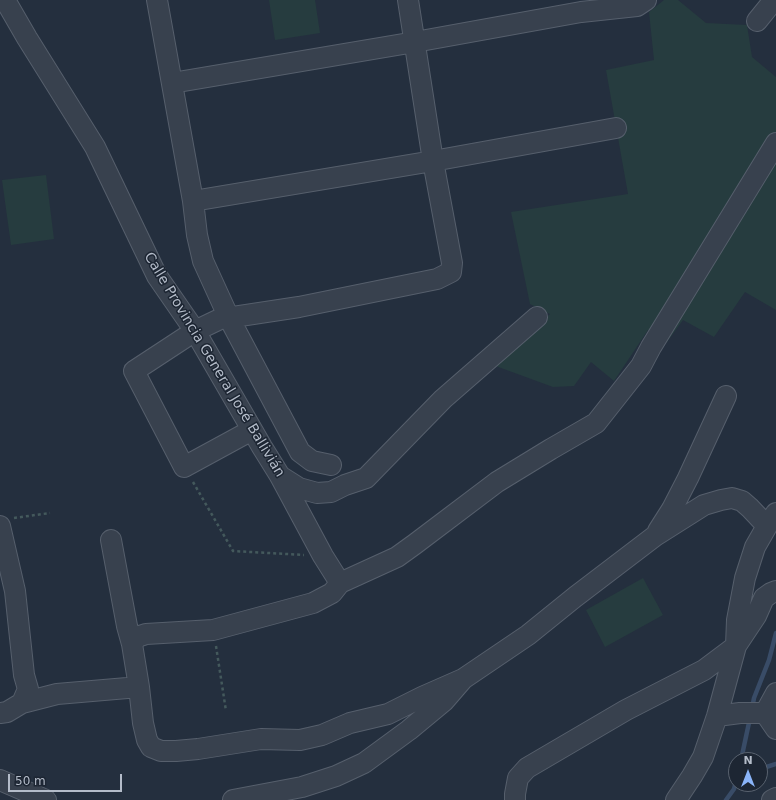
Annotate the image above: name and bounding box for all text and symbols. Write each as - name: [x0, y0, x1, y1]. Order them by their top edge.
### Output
- street label: Calle Provincia General José Ballivián: [140, 250, 288, 480]
- north arrow: [728, 752, 768, 792]
- text: N: [743, 754, 753, 767]
- scale bar: [10, 766, 124, 792]
- text: 50 m: [15, 774, 46, 788]

